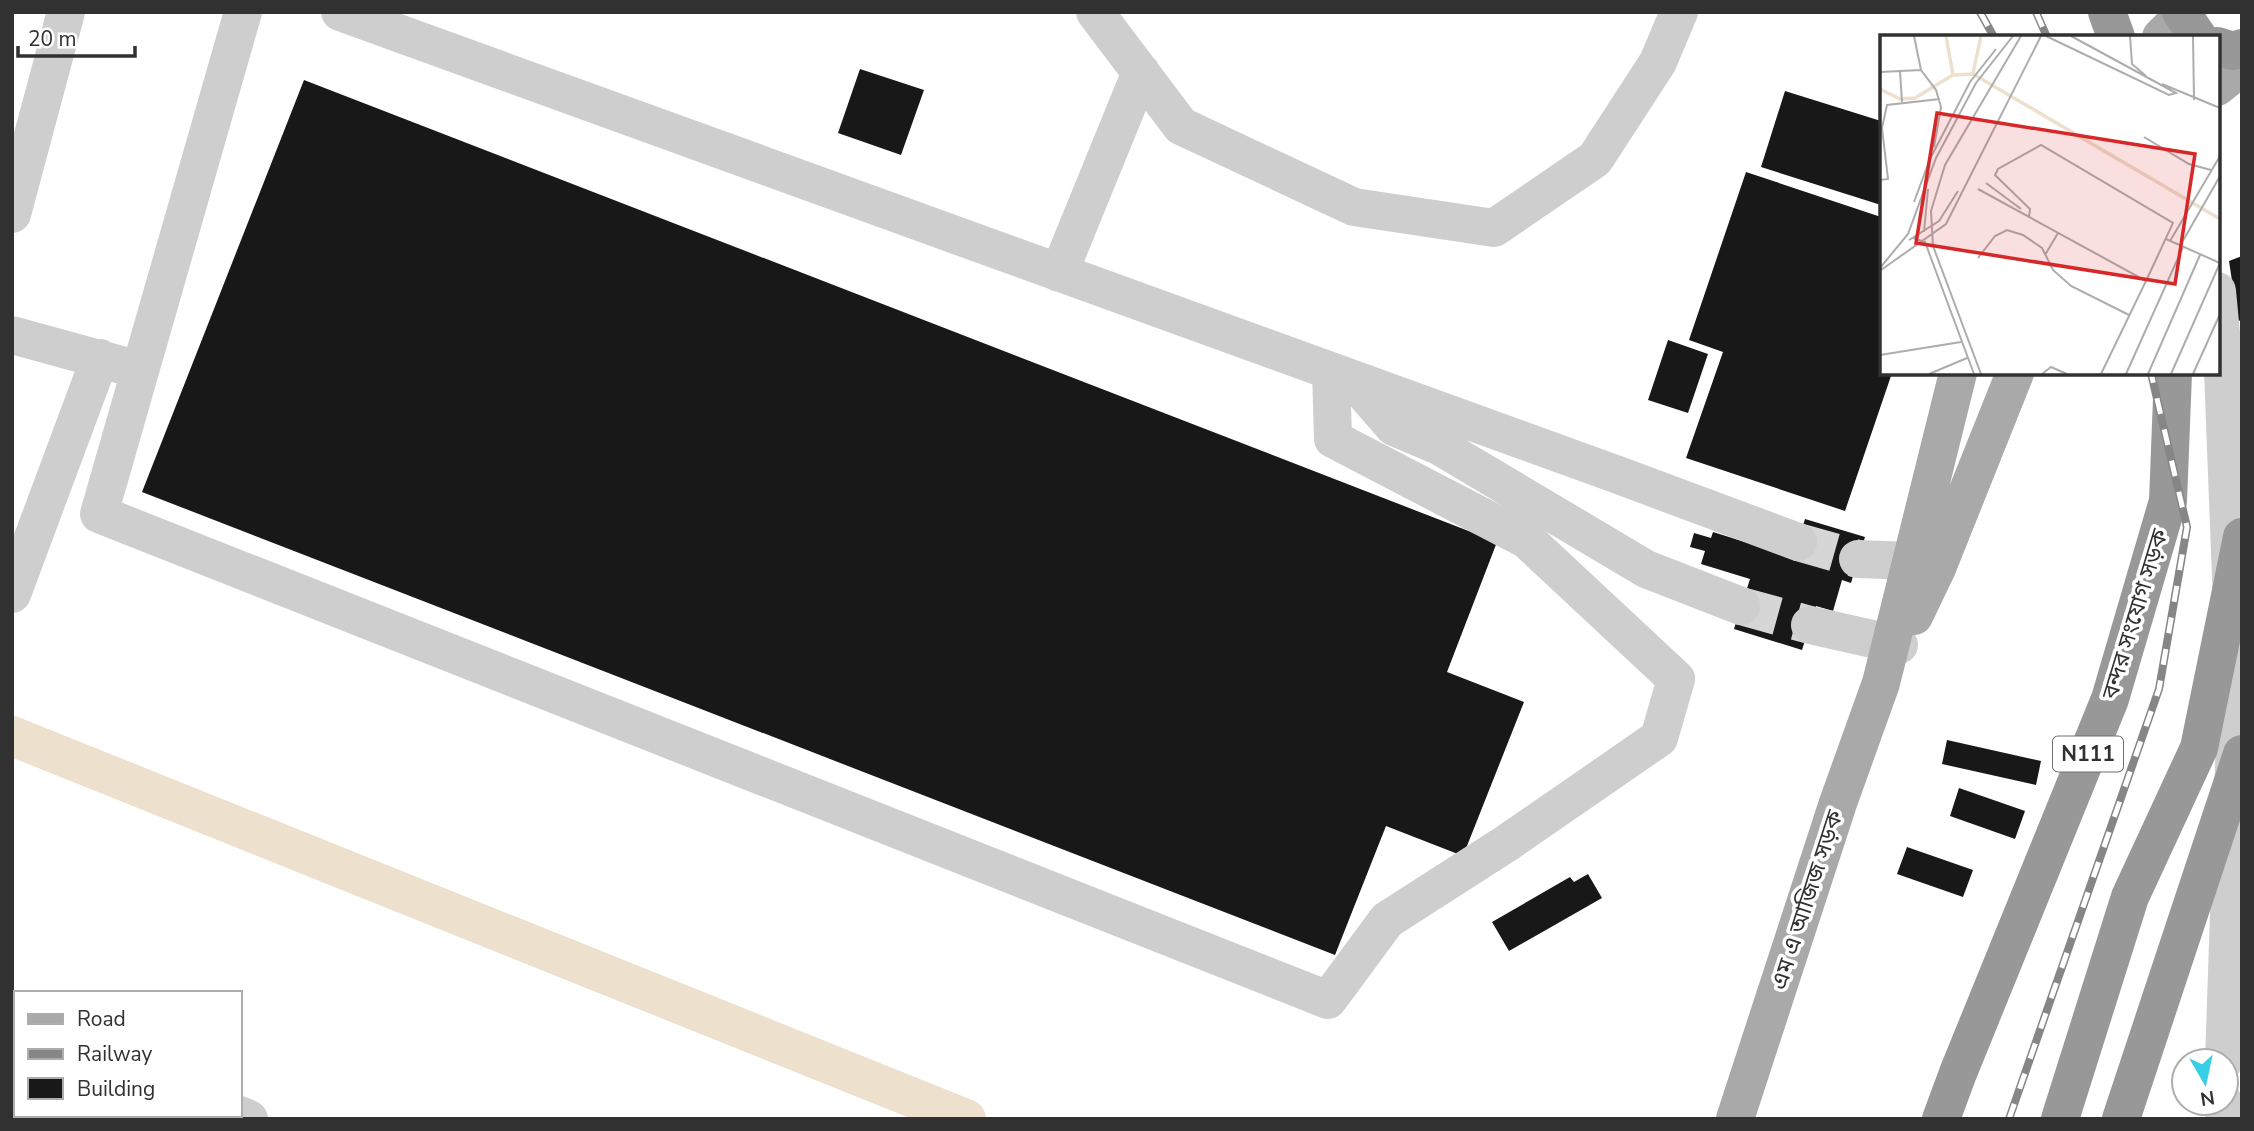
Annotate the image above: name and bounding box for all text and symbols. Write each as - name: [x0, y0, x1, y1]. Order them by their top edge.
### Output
- scale bar: [18, 14, 135, 58]
- text: 20 m: [28, 25, 77, 53]
- inset map: [1880, 35, 2219, 374]
- street label: বন্দর সংযোগ সড়ক: [2094, 525, 2176, 704]
- road number: N111: [2053, 736, 2123, 772]
- street label: এম এ আজিজ সড়ক: [1763, 806, 1851, 994]
- legend: [14, 991, 242, 1117]
- text: Road: [77, 1005, 126, 1033]
- text: Railway: [77, 1040, 152, 1068]
- north arrow: [2170, 1047, 2240, 1117]
- text: Building: [77, 1075, 155, 1103]
- text: N: [2198, 1084, 2217, 1112]

